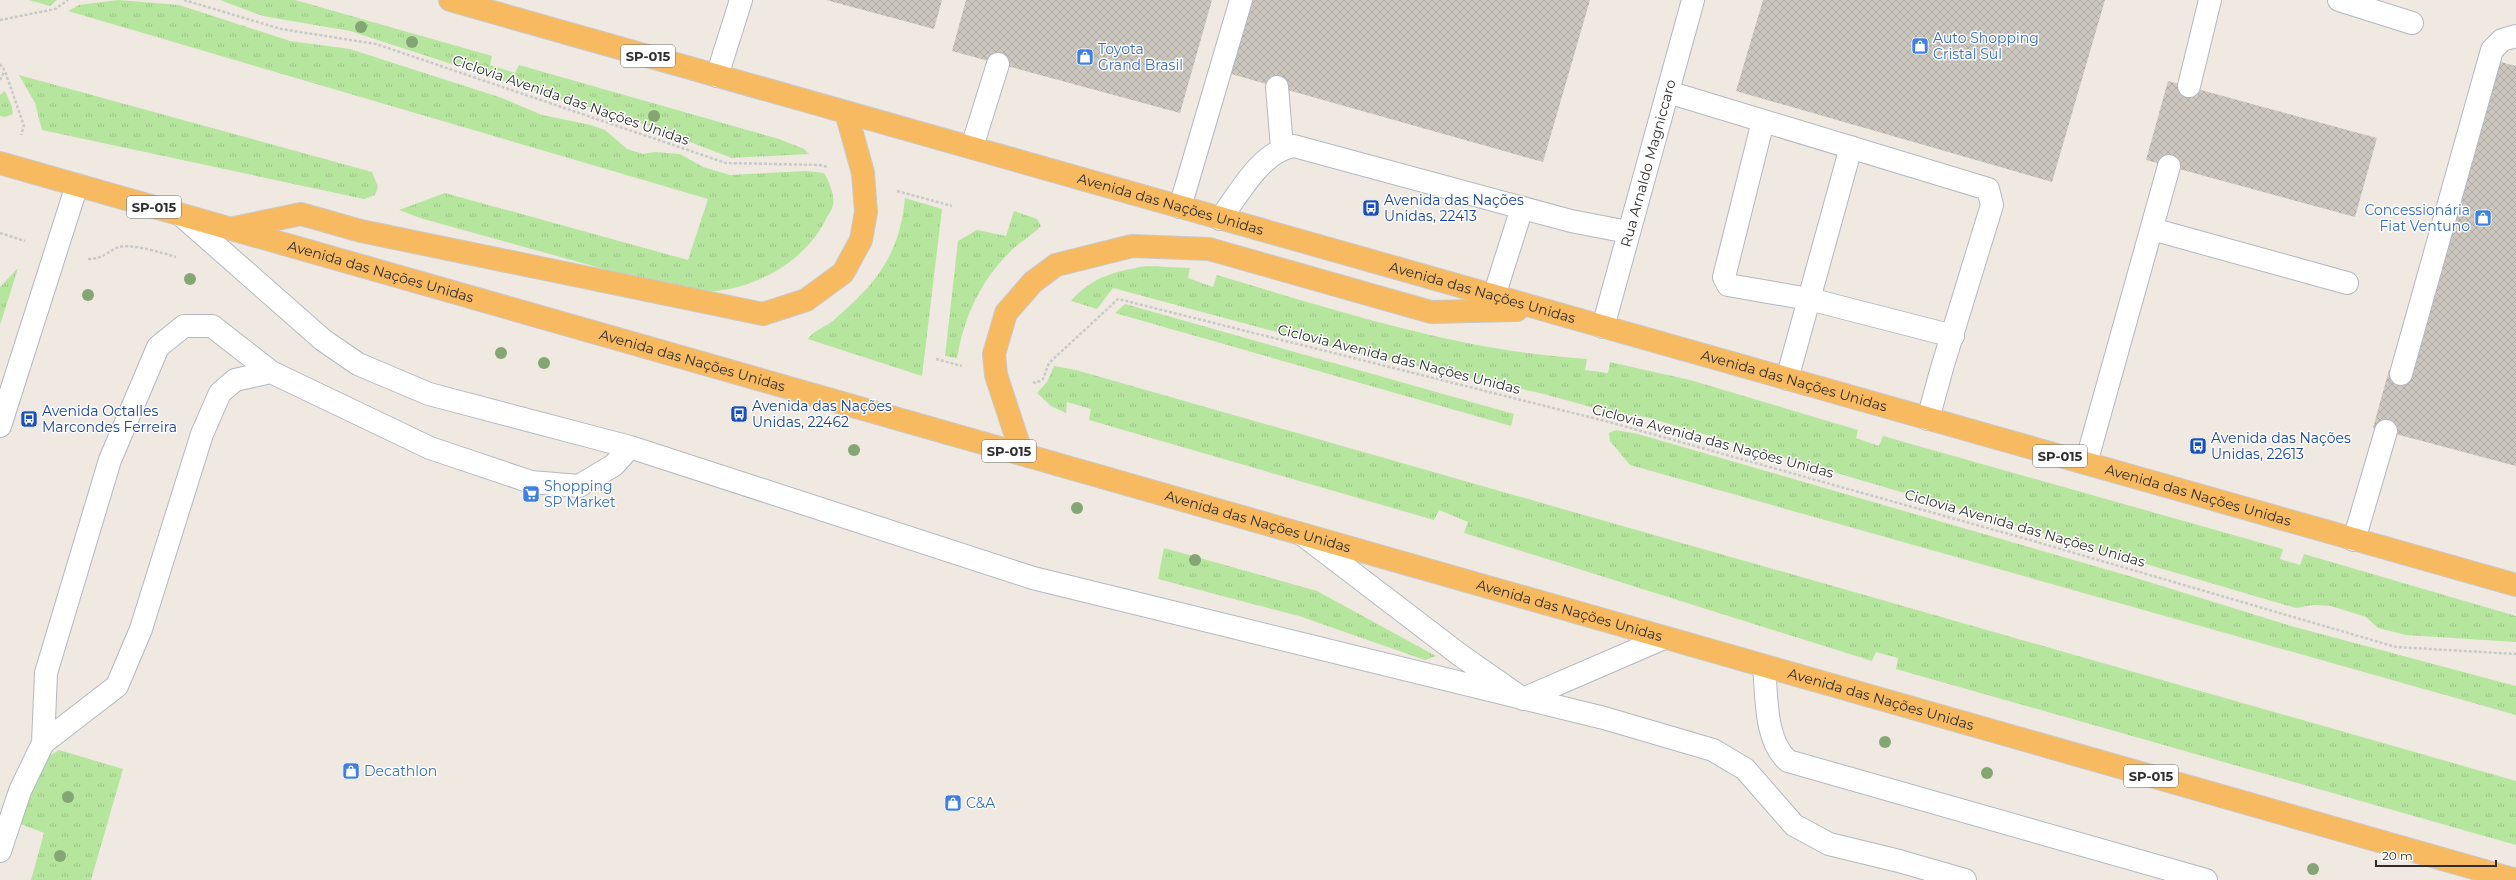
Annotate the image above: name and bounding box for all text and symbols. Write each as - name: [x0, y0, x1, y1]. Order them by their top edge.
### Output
- place label: Auto Shopping Cristal Sul: [1933, 29, 2039, 63]
- shop icon: Auto Shopping Cristal Sul: [1910, 36, 1930, 56]
- place label: Toyota Grand Brasil: [1098, 40, 1183, 74]
- road number: SP-015: [621, 45, 675, 67]
- shop icon: Toyota Grand Brasil: [1075, 47, 1095, 67]
- street label: Ciclovia Avenida das Nações Unidas: [450, 51, 692, 149]
- street label: Rua Arnaldo Magniccaro: [1616, 77, 1680, 249]
- street label: Avenida das Nações Unidas: [1076, 169, 1266, 239]
- place label: Avenida das Nações Unidas, 22413: [1384, 191, 1524, 225]
- road number: SP-015: [127, 196, 181, 218]
- bus stop icon: Avenida das Nações Unidas, 22413: [1361, 198, 1381, 218]
- place label: Concessionária Fiat Ventuno: [2364, 201, 2470, 235]
- shop icon: Concessionária Fiat Ventuno: [2473, 208, 2493, 228]
- street label: Avenida das Nações Unidas: [286, 236, 476, 307]
- street label: Avenida das Nações Unidas: [1387, 257, 1578, 327]
- street label: Ciclovia Avenida das Nações Unidas: [1276, 320, 1522, 398]
- street label: Avenida das Nações Unidas: [597, 325, 788, 395]
- street label: Avenida das Nações Unidas: [1699, 346, 1889, 416]
- place label: Avenida das Nações Unidas, 22462: [752, 397, 892, 431]
- street label: Ciclovia Avenida das Nações Unidas: [1590, 400, 1836, 482]
- place label: Avenida Octalles Marcondes Ferreira: [42, 402, 177, 436]
- bus stop icon: Avenida das Nações Unidas, 22462: [729, 404, 749, 424]
- bus stop icon: Avenida Octalles Marcondes Ferreira: [19, 409, 39, 429]
- place label: Avenida das Nações Unidas, 22613: [2211, 429, 2351, 463]
- bus stop icon: Avenida das Nações Unidas, 22613: [2188, 436, 2208, 456]
- road number: SP-015: [982, 440, 1036, 462]
- road number: SP-015: [2033, 445, 2087, 467]
- street label: Avenida das Nações Unidas: [2103, 460, 2294, 530]
- place label: Shopping SP Market: [544, 477, 616, 511]
- supermarket icon: Shopping SP Market: [521, 484, 541, 504]
- street label: Ciclovia Avenida das Nações Unidas: [1903, 485, 2148, 571]
- street label: Avenida das Nações Unidas: [1163, 486, 1353, 557]
- street label: Avenida das Nações Unidas: [1474, 575, 1665, 645]
- street label: Avenida das Nações Unidas: [1786, 664, 1976, 734]
- shop icon: Decathlon: [341, 761, 361, 781]
- place label: Decathlon: [364, 762, 437, 780]
- road number: SP-015: [2124, 765, 2178, 787]
- shop icon: C&A: [943, 793, 963, 813]
- place label: C&A: [966, 794, 996, 812]
- scale bar: [2376, 842, 2496, 868]
- text: 20 m: [2382, 848, 2413, 863]

